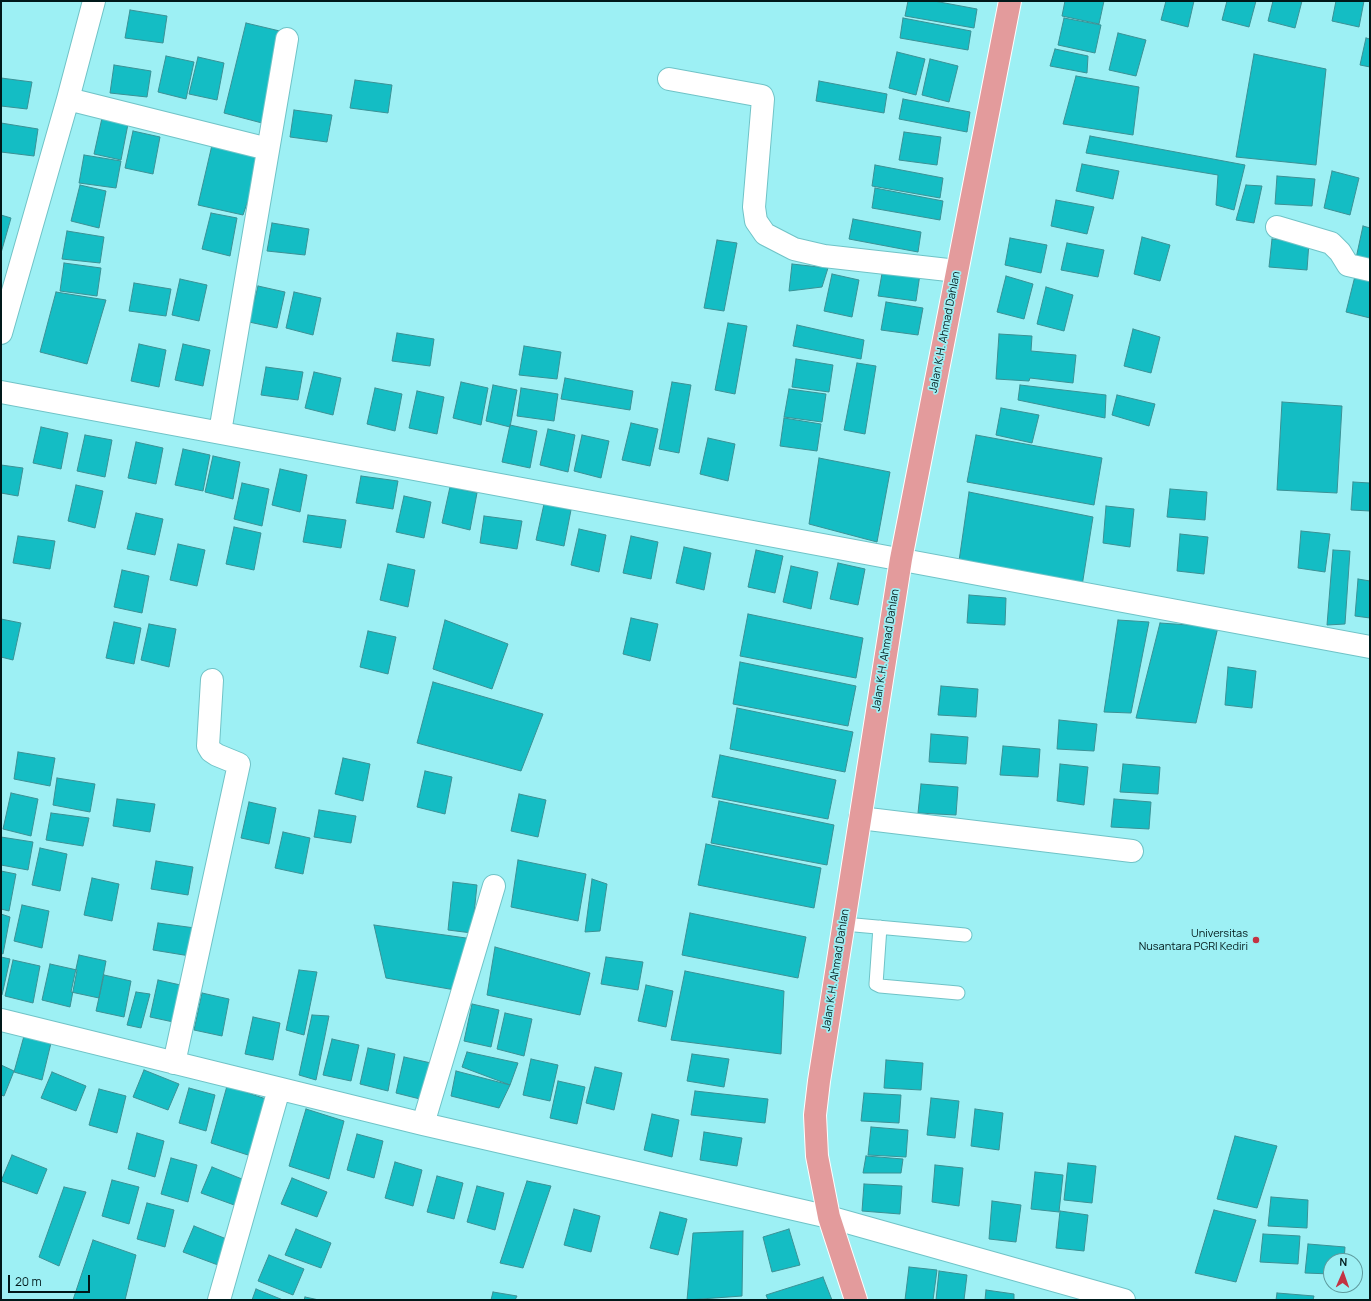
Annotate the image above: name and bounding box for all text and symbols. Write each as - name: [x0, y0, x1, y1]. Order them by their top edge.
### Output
- street label: Jalan K.H. Ahmad Dahlan: [927, 270, 963, 394]
- street label: Jalan K.H. Ahmad Dahlan: [870, 588, 902, 712]
- street label: Jalan K.H. Ahmad Dahlan: [820, 908, 852, 1032]
- place label: Universitas Nusantara PGRI Kediri: [1139, 927, 1248, 953]
- marker: Universitas Nusantara PGRI Kediri: [1251, 935, 1261, 945]
- north arrow: [1323, 1253, 1363, 1293]
- text: N: [1339, 1254, 1348, 1269]
- scale bar: [10, 1267, 92, 1293]
- text: 20 m: [15, 1273, 42, 1290]

